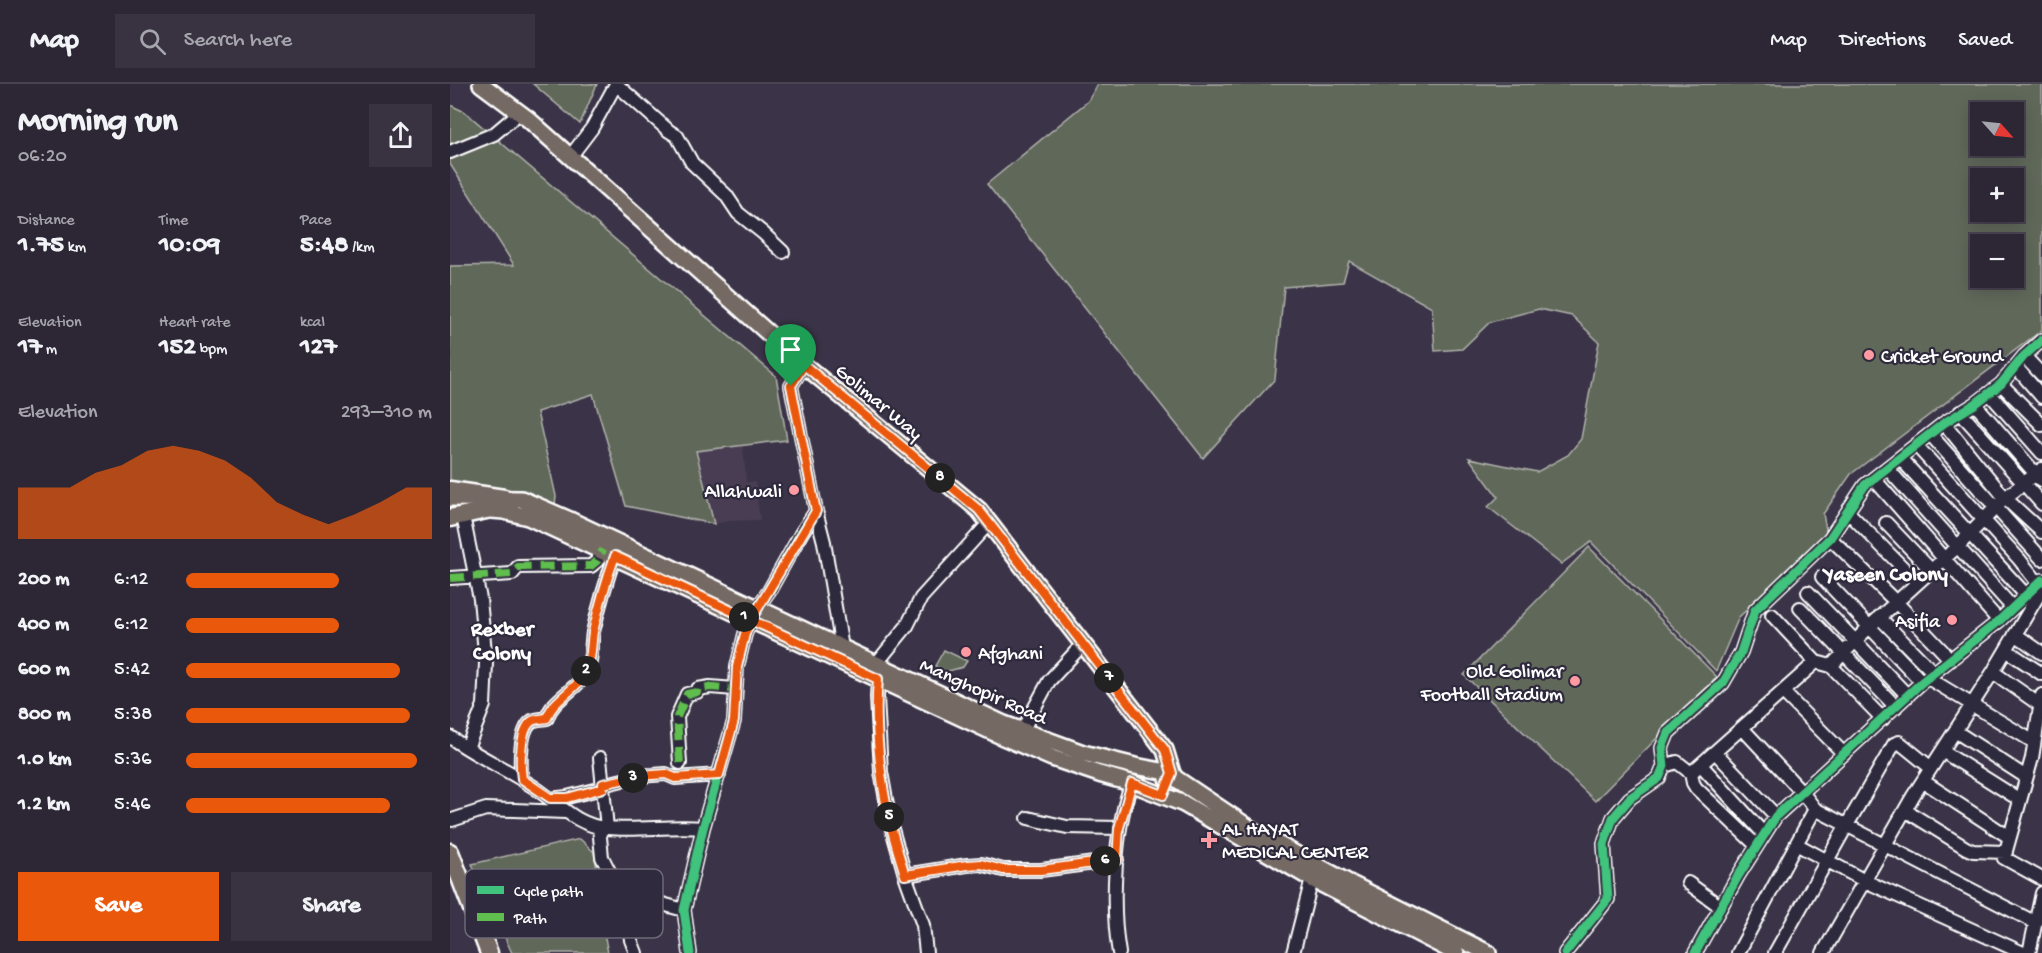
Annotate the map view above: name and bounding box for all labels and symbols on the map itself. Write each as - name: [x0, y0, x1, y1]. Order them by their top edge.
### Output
- north arrow: [1970, 102, 2024, 156]
- pin: [765, 324, 816, 386]
- place label: Cricket Ground: [1881, 347, 2005, 370]
- marker: Cricket Ground: [1862, 348, 1876, 362]
- street label: Golimar Way: [829, 361, 926, 447]
- pin: 8: [925, 463, 955, 493]
- place label: Allahwali: [704, 482, 782, 505]
- marker: Allahwali: [787, 483, 801, 497]
- district label: Yaseen Colony: [1821, 564, 1949, 589]
- pin: 1: [729, 602, 759, 632]
- place label: Asifia: [1895, 612, 1941, 635]
- marker: Asifia: [1945, 613, 1959, 627]
- district label: Rexber Colony: [470, 619, 536, 668]
- place label: Afghani: [978, 644, 1043, 667]
- marker: Afghani: [959, 645, 973, 659]
- street label: Manghopir Road: [915, 655, 1052, 732]
- pin: 2: [571, 656, 601, 686]
- place label: Old Golimar Football Stadium: [1419, 662, 1565, 708]
- pin: 7: [1094, 663, 1124, 693]
- marker: Old Golimar Football Stadium: [1568, 674, 1582, 688]
- pin: 3: [618, 763, 648, 793]
- pin: 5: [874, 802, 904, 832]
- place label: AL HAYAT MEDICAL CENTER: [1222, 820, 1369, 866]
- marker: AL HAYAT MEDICAL CENTER: [1200, 831, 1218, 849]
- pin: 6: [1090, 846, 1120, 876]
- legend: [465, 869, 663, 938]
- text: Cycle path: [514, 884, 584, 903]
- text: Path: [513, 911, 547, 930]

